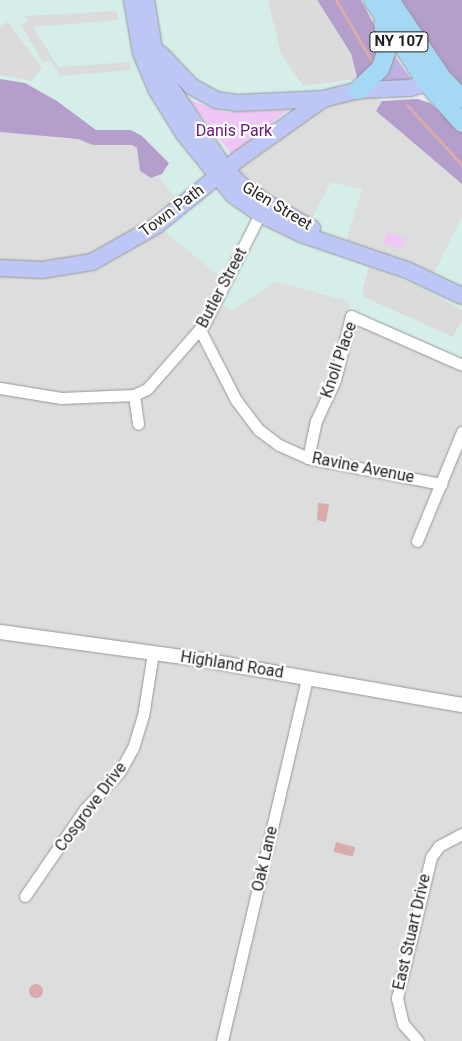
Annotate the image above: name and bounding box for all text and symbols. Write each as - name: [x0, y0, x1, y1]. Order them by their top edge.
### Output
- road number: NY 107: [369, 30, 429, 54]
- park label: Danis Park: [196, 121, 272, 141]
- street label: Glen Street: [239, 178, 315, 234]
- street label: Town Path: [136, 181, 208, 241]
- street label: Butler Street: [193, 245, 251, 331]
- street label: Knoll Place: [317, 319, 361, 401]
- street label: Ravine Avenue: [310, 449, 416, 487]
- street label: Highland Road: [179, 647, 285, 683]
- street label: Cosgrove Drive: [51, 758, 131, 856]
- street label: Oak Lane: [248, 824, 282, 894]
- street label: East Stuart Drive: [389, 872, 435, 992]

